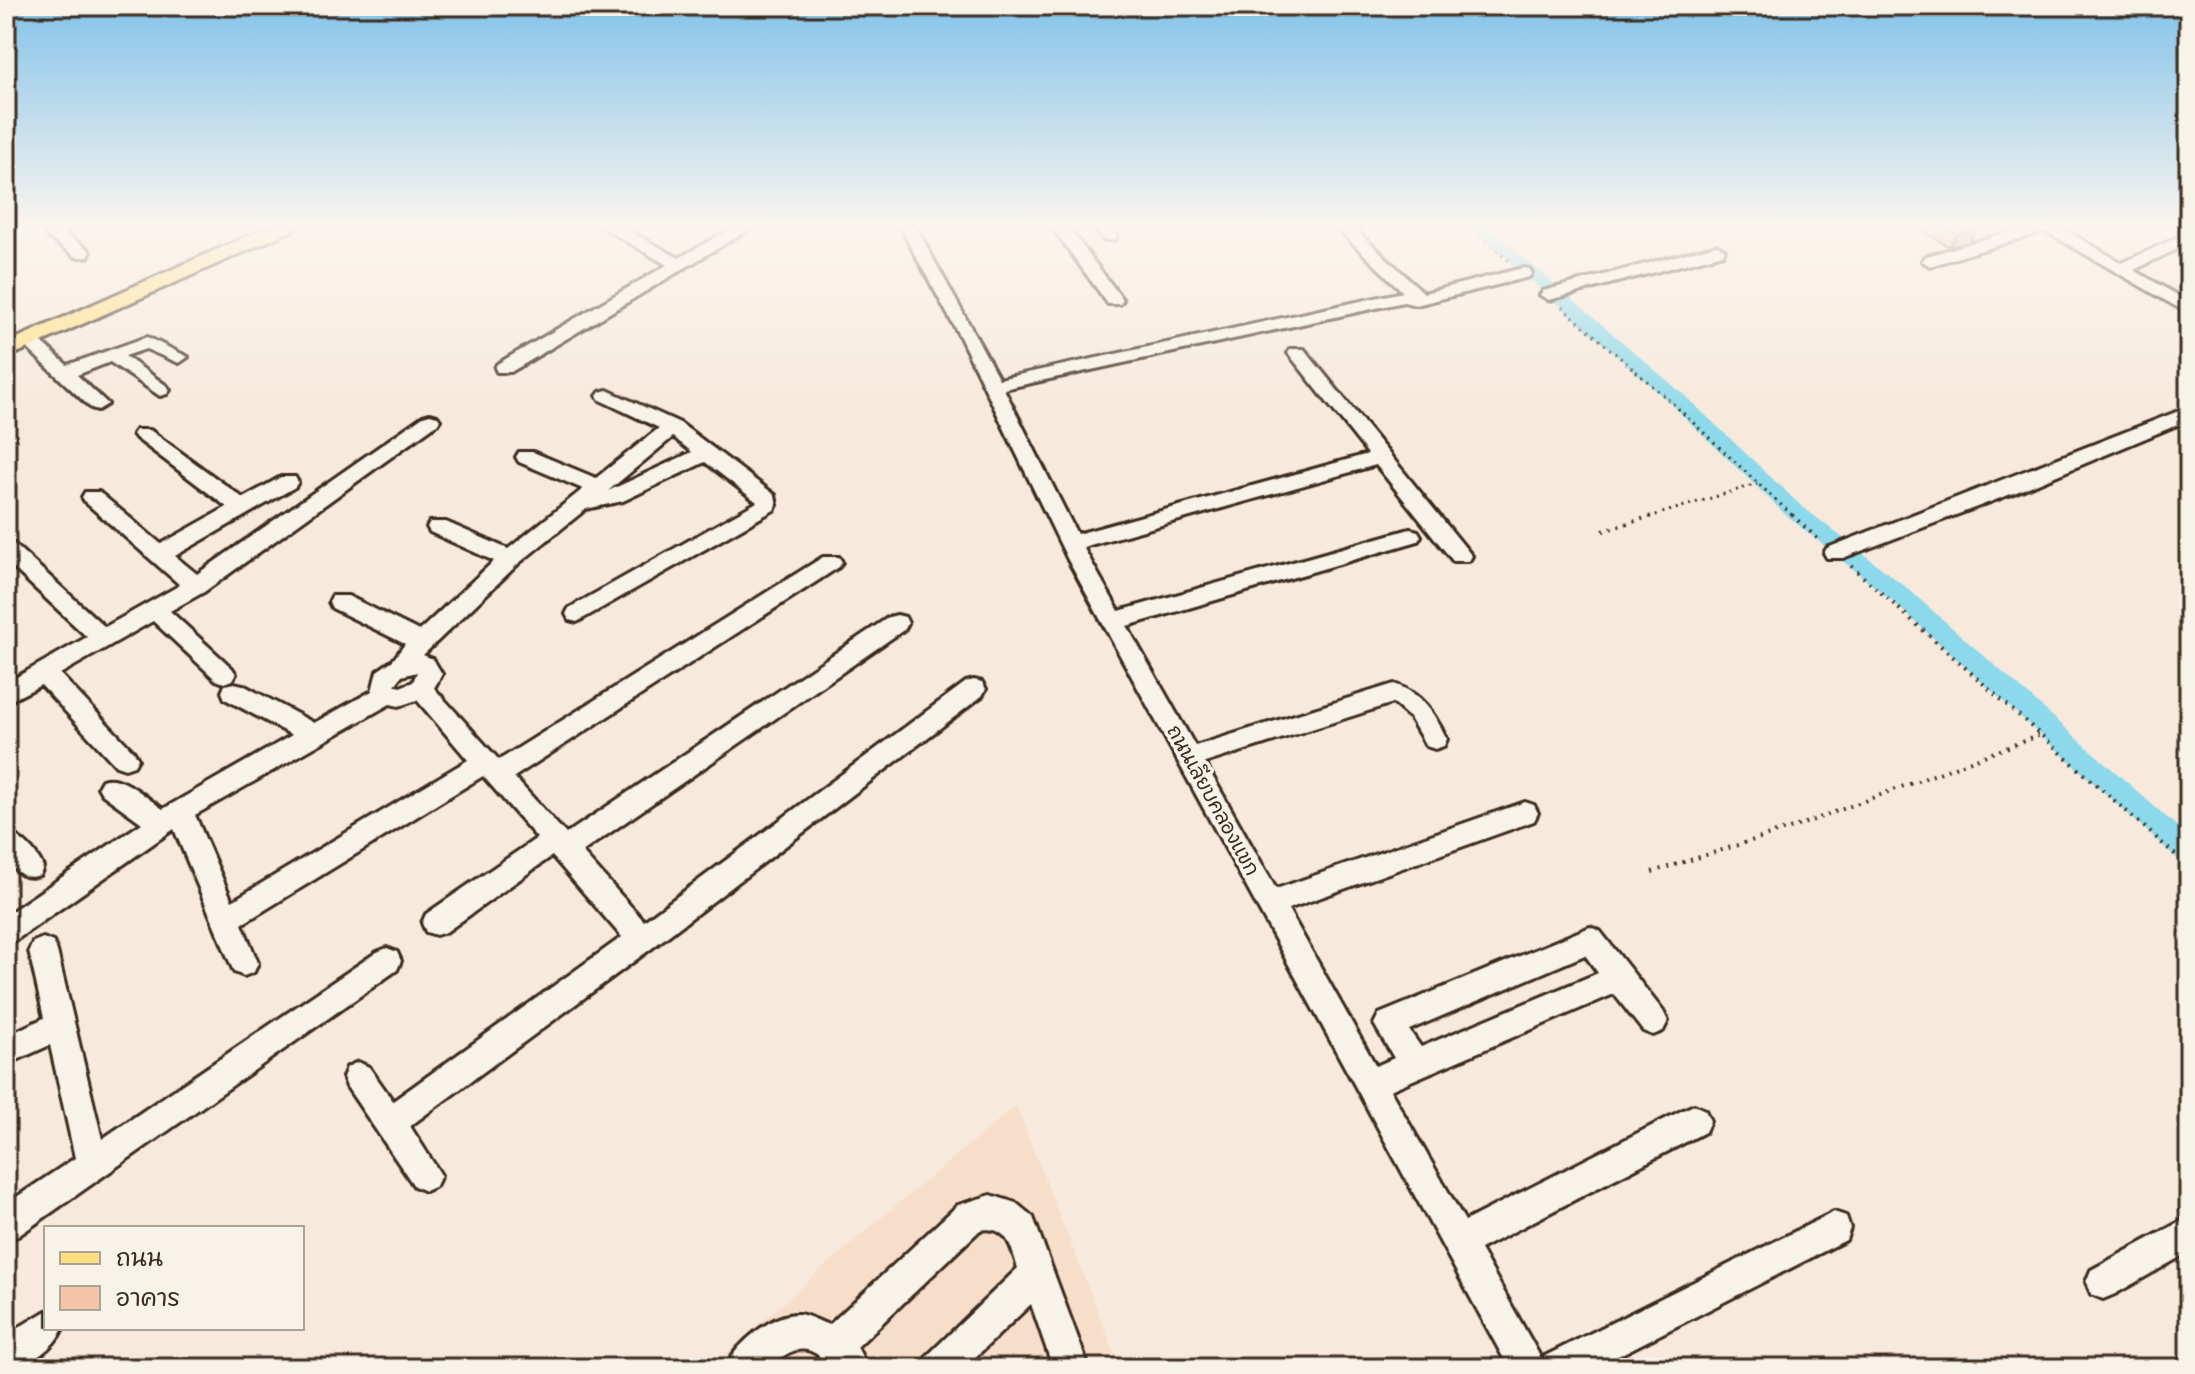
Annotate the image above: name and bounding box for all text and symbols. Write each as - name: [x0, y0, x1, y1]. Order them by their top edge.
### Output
- street label: ถนนเลียบคลองแขก: [1162, 720, 1266, 880]
- legend: [44, 1226, 304, 1330]
- text: ถนน: [116, 1242, 163, 1272]
- text: อาคาร: [116, 1282, 180, 1312]

